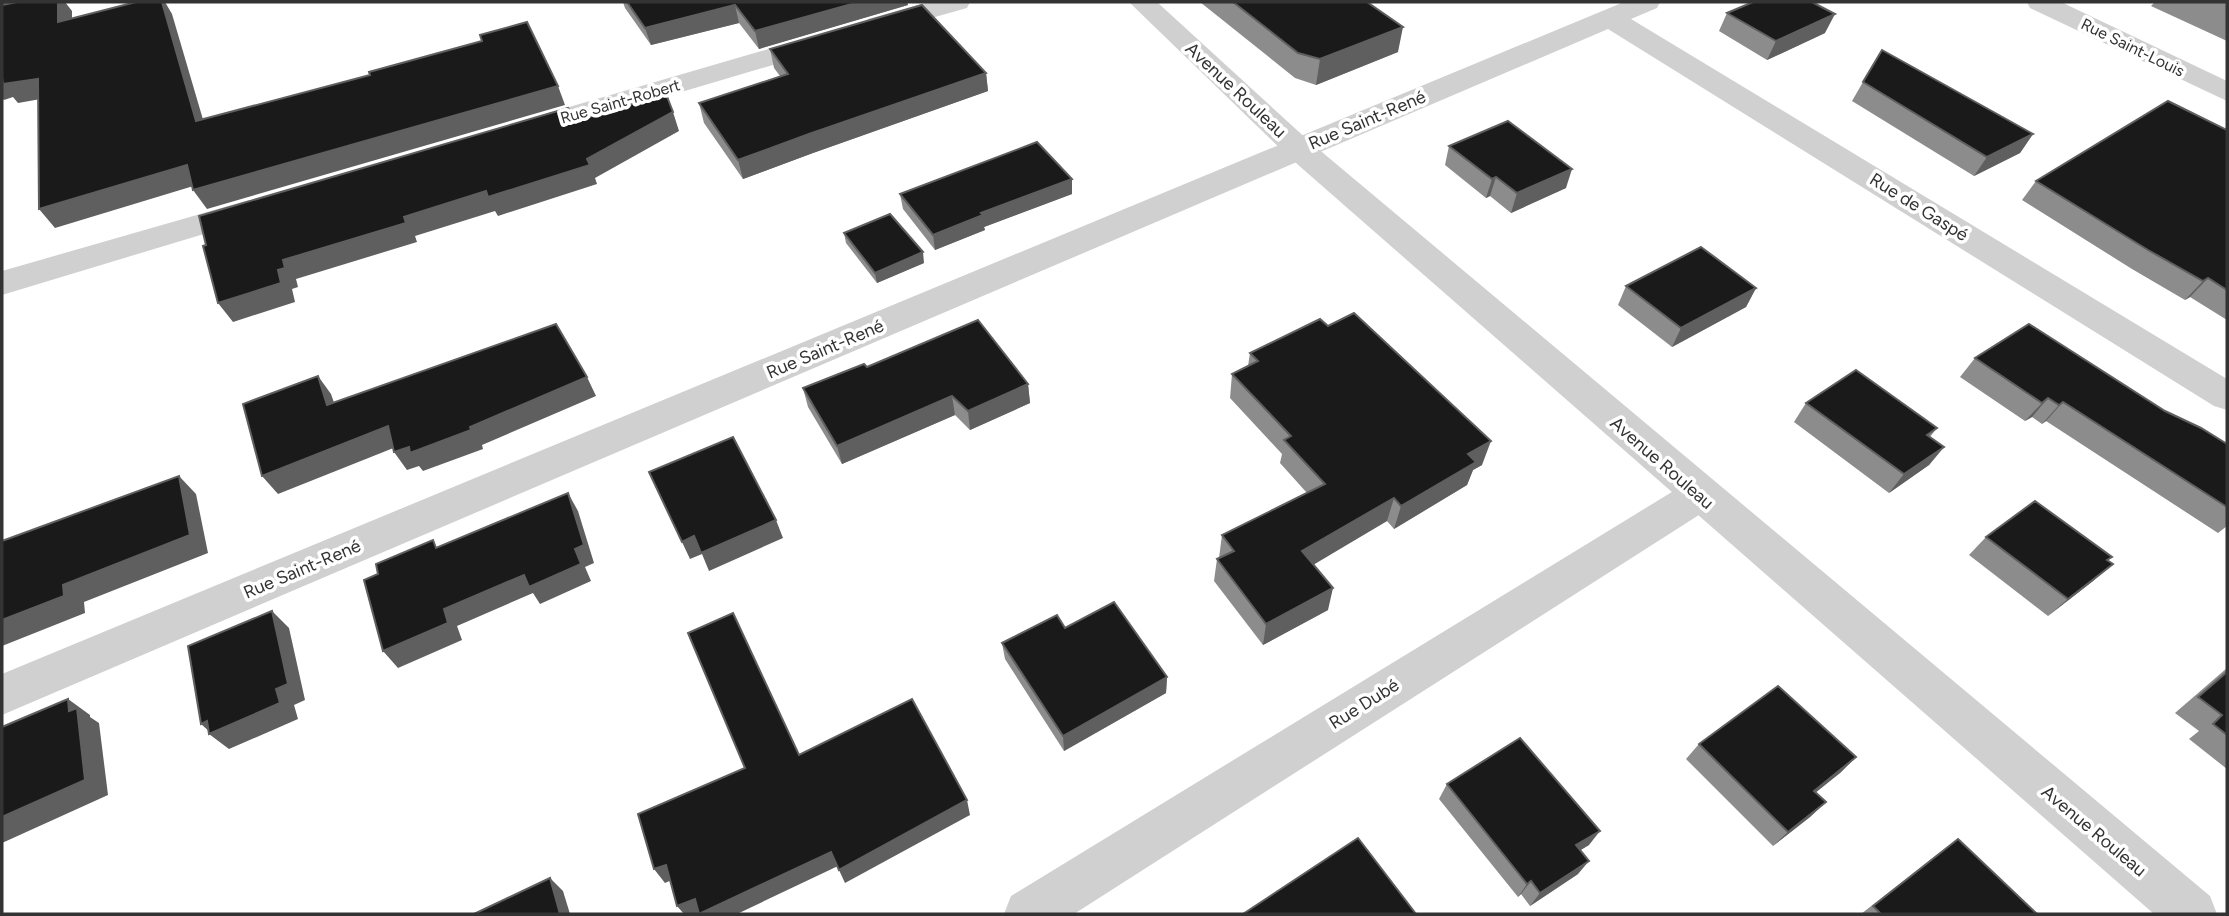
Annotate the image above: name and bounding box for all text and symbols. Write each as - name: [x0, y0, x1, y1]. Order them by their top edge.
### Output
- street label: Rue Saint-Louis: [2078, 14, 2188, 81]
- street label: Avenue Rouleau: [1181, 38, 1291, 142]
- street label: Rue Saint-Robert: [558, 75, 682, 128]
- street label: Rue Saint-René: [1305, 85, 1429, 155]
- street label: Rue de Gaspé: [1866, 168, 1973, 246]
- street label: Rue Saint-René: [763, 314, 887, 384]
- street label: Avenue Rouleau: [1606, 412, 1718, 514]
- street label: Rue Saint-René: [240, 534, 364, 604]
- street label: Rue Dubé: [1325, 674, 1403, 734]
- street label: Avenue Rouleau: [2037, 781, 2151, 881]

